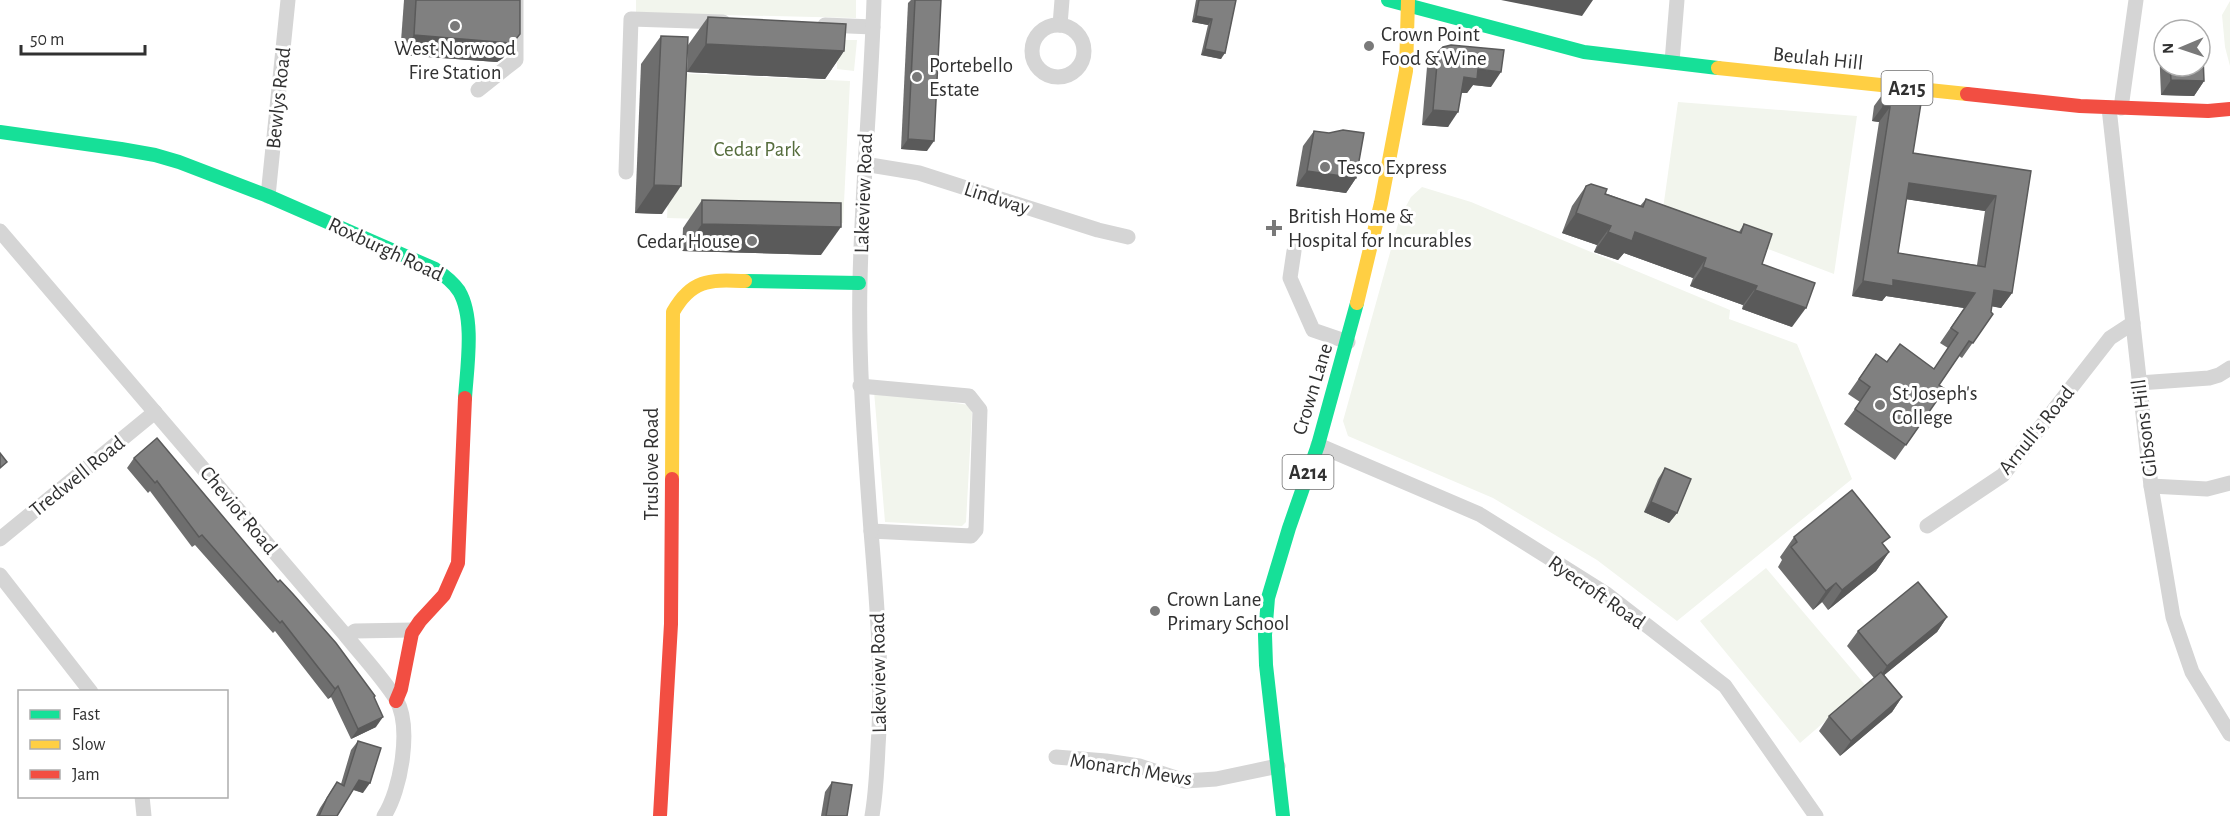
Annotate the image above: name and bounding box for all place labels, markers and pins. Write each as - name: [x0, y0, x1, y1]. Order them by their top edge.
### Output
- marker: West Norwood Fire Station: [448, 19, 462, 33]
- place label: Crown Point Food & Wine: [1381, 24, 1487, 69]
- place label: West Norwood Fire Station: [394, 38, 516, 83]
- marker: Crown Point Food & Wine: [1362, 39, 1376, 53]
- place label: Portebello Estate: [929, 55, 1013, 100]
- marker: Portebello Estate: [910, 70, 924, 84]
- place label: Tesco Express: [1337, 157, 1447, 178]
- marker: Tesco Express: [1318, 160, 1332, 174]
- place label: British Home & Hospital for Incurables: [1288, 206, 1472, 251]
- marker: British Home & Hospital for Incurables: [1265, 219, 1283, 237]
- place label: Cedar House: [637, 231, 740, 252]
- marker: Cedar House: [745, 234, 759, 248]
- place label: St Joseph's College: [1892, 383, 1977, 428]
- marker: St Joseph's College: [1873, 398, 1887, 412]
- place label: Crown Lane Primary School: [1167, 589, 1290, 634]
- marker: Crown Lane Primary School: [1148, 604, 1162, 618]

